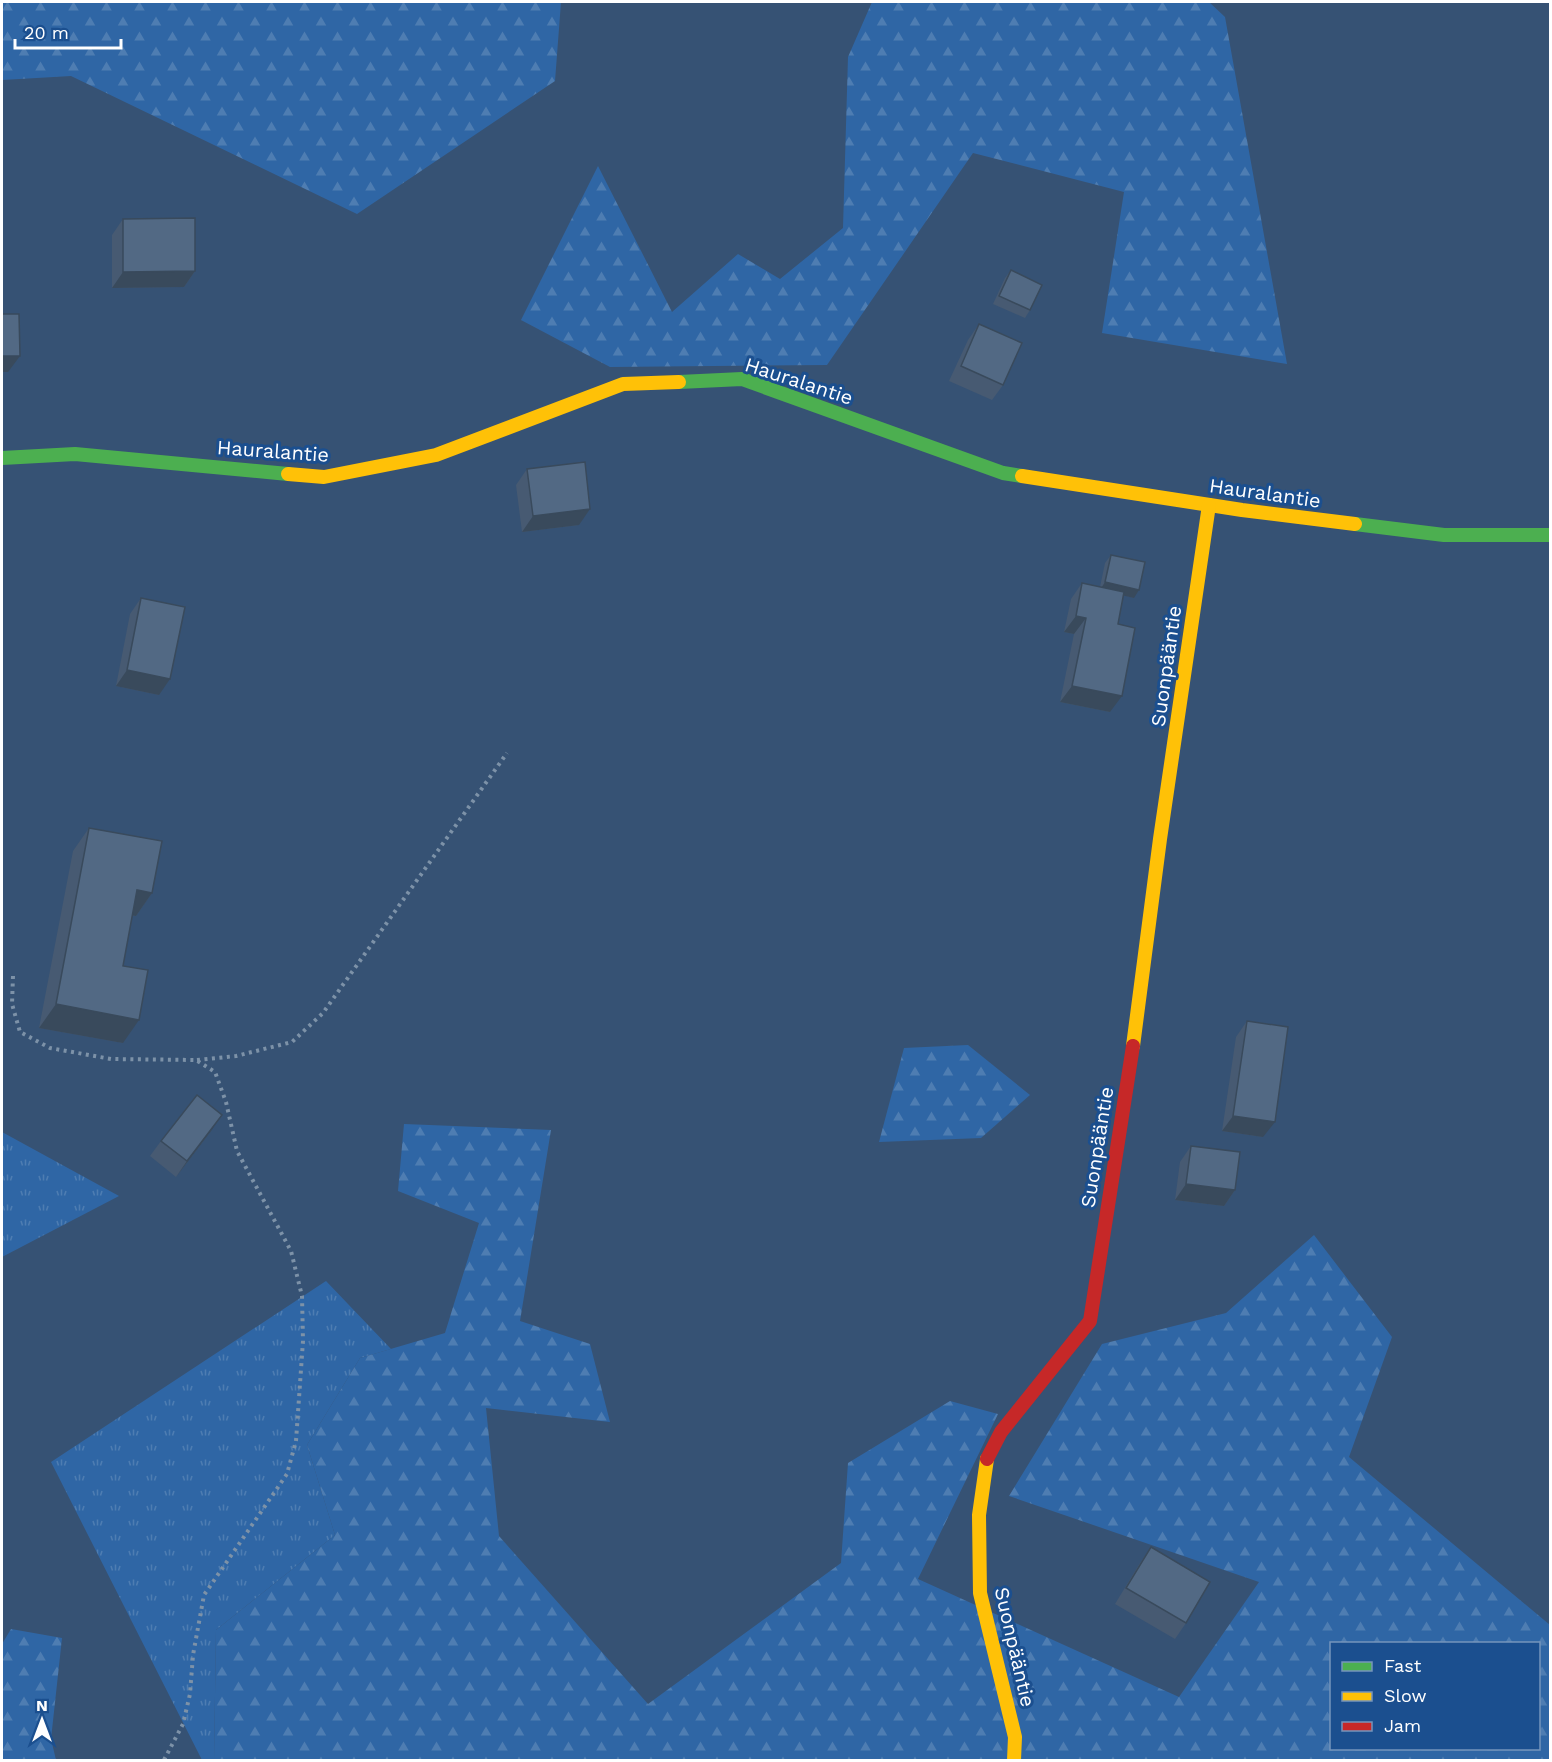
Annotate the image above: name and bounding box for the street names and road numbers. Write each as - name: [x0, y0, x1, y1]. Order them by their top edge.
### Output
- street label: Hauralantie: [742, 352, 856, 410]
- street label: Hauralantie: [216, 435, 330, 467]
- street label: Hauralantie: [1208, 473, 1322, 513]
- street label: Suonpääntie: [1146, 604, 1186, 728]
- street label: Suonpääntie: [1076, 1085, 1118, 1209]
- street label: Suonpääntie: [990, 1585, 1040, 1709]

